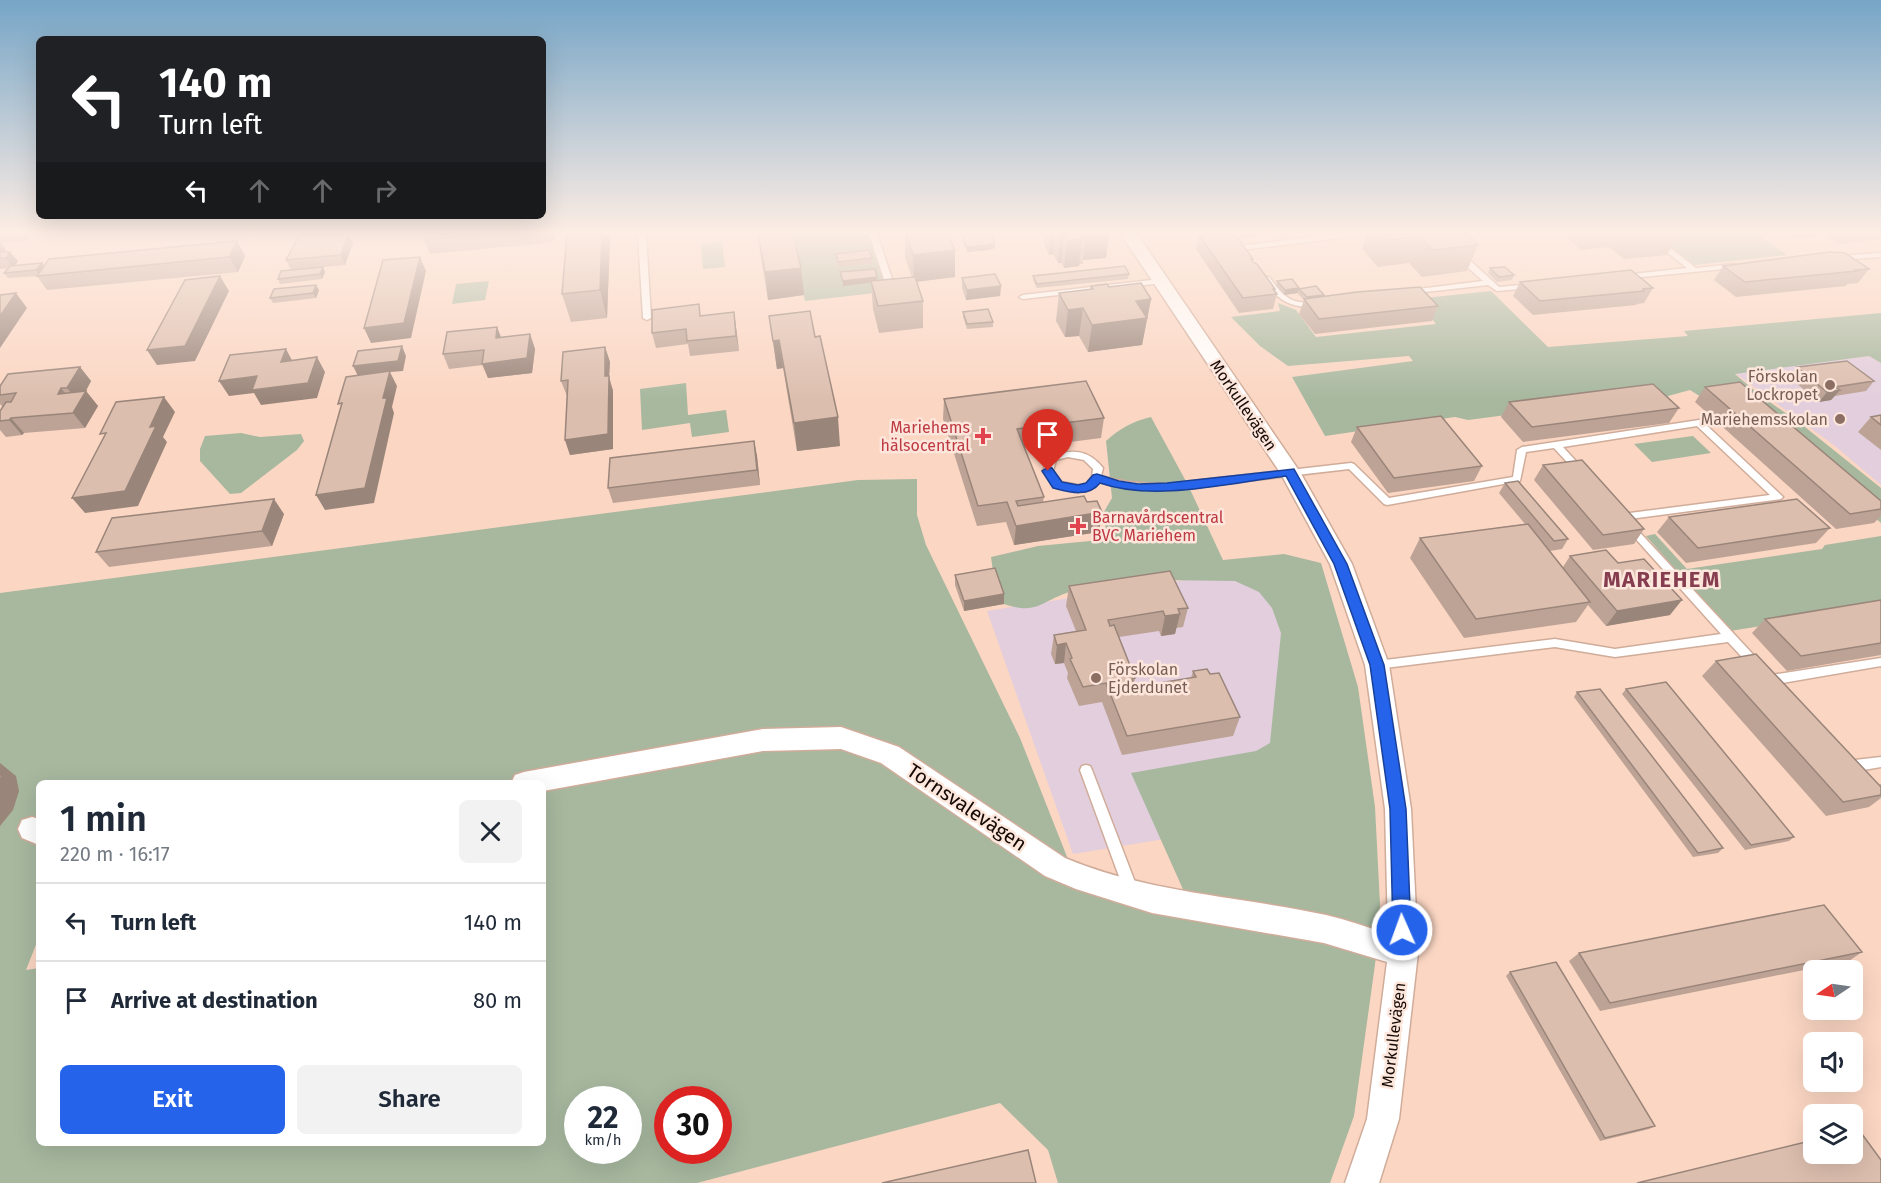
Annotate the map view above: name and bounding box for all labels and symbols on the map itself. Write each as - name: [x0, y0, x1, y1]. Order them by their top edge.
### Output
- street label: Morkullevägen: [1206, 356, 1281, 454]
- place label: Förskolan Lockropet: [1746, 367, 1818, 404]
- marker: Förskolan Lockropet: [1823, 378, 1837, 392]
- pin: [1022, 409, 1073, 471]
- place label: Mariehemsskolan: [1701, 410, 1828, 429]
- marker: Mariehemsskolan: [1833, 412, 1847, 426]
- place label: Mariehems hälsocentral: [881, 418, 970, 455]
- marker: Mariehems hälsocentral: [974, 427, 992, 445]
- place label: Barnavårdscentral BVC Mariehem: [1092, 508, 1224, 545]
- marker: Barnavårdscentral BVC Mariehem: [1069, 517, 1087, 535]
- district label: MARIEHEM: [1603, 566, 1721, 593]
- place label: Förskolan Ejderdunet: [1108, 660, 1188, 697]
- marker: Förskolan Ejderdunet: [1089, 671, 1103, 685]
- street label: Tornsvalevägen: [903, 758, 1031, 856]
- position arrow: [1370, 898, 1434, 962]
- north arrow: [1803, 960, 1863, 1020]
- street label: Morkullevägen: [1378, 981, 1409, 1089]
- speed limit sign: 30: [654, 1086, 732, 1164]

